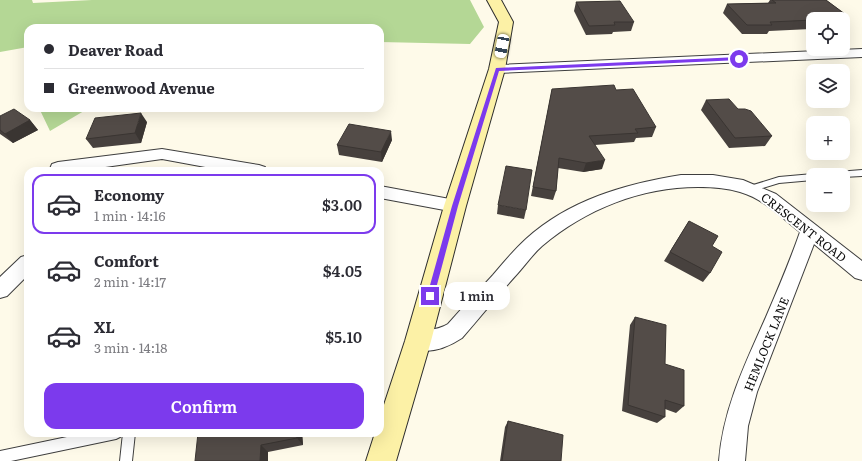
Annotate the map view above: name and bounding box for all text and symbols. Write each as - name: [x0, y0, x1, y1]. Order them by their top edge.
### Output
- map controls: [806, 12, 850, 212]
- button: locate: [806, 12, 850, 56]
- car: [494, 33, 510, 59]
- text: Deaver Road: [68, 38, 163, 61]
- route start: [730, 50, 748, 68]
- button: layers: [806, 64, 850, 108]
- text: Greenwood Avenue: [68, 76, 215, 99]
- button: +: [806, 116, 850, 160]
- button: −: [806, 168, 850, 212]
- text: Economy: [94, 183, 164, 206]
- icon: car: [46, 186, 82, 222]
- street label: CRESCENT ROAD: [757, 188, 851, 266]
- text: $3.00: [322, 193, 362, 216]
- text: 1 min · 14:16: [94, 206, 166, 225]
- text: Comfort: [94, 249, 159, 272]
- icon: car: [46, 252, 82, 288]
- text: $4.05: [323, 259, 362, 282]
- text: 2 min · 14:17: [94, 272, 166, 291]
- callout: 1 min: [444, 282, 510, 310]
- text: 1 min: [460, 286, 494, 305]
- route end: [421, 287, 439, 305]
- street label: HEMLOCK LANE: [739, 294, 793, 394]
- text: XL: [94, 315, 115, 338]
- icon: car: [46, 318, 82, 354]
- text: $5.10: [325, 325, 362, 348]
- text: 3 min · 14:18: [94, 338, 167, 357]
- button: Confirm: [44, 383, 364, 429]

